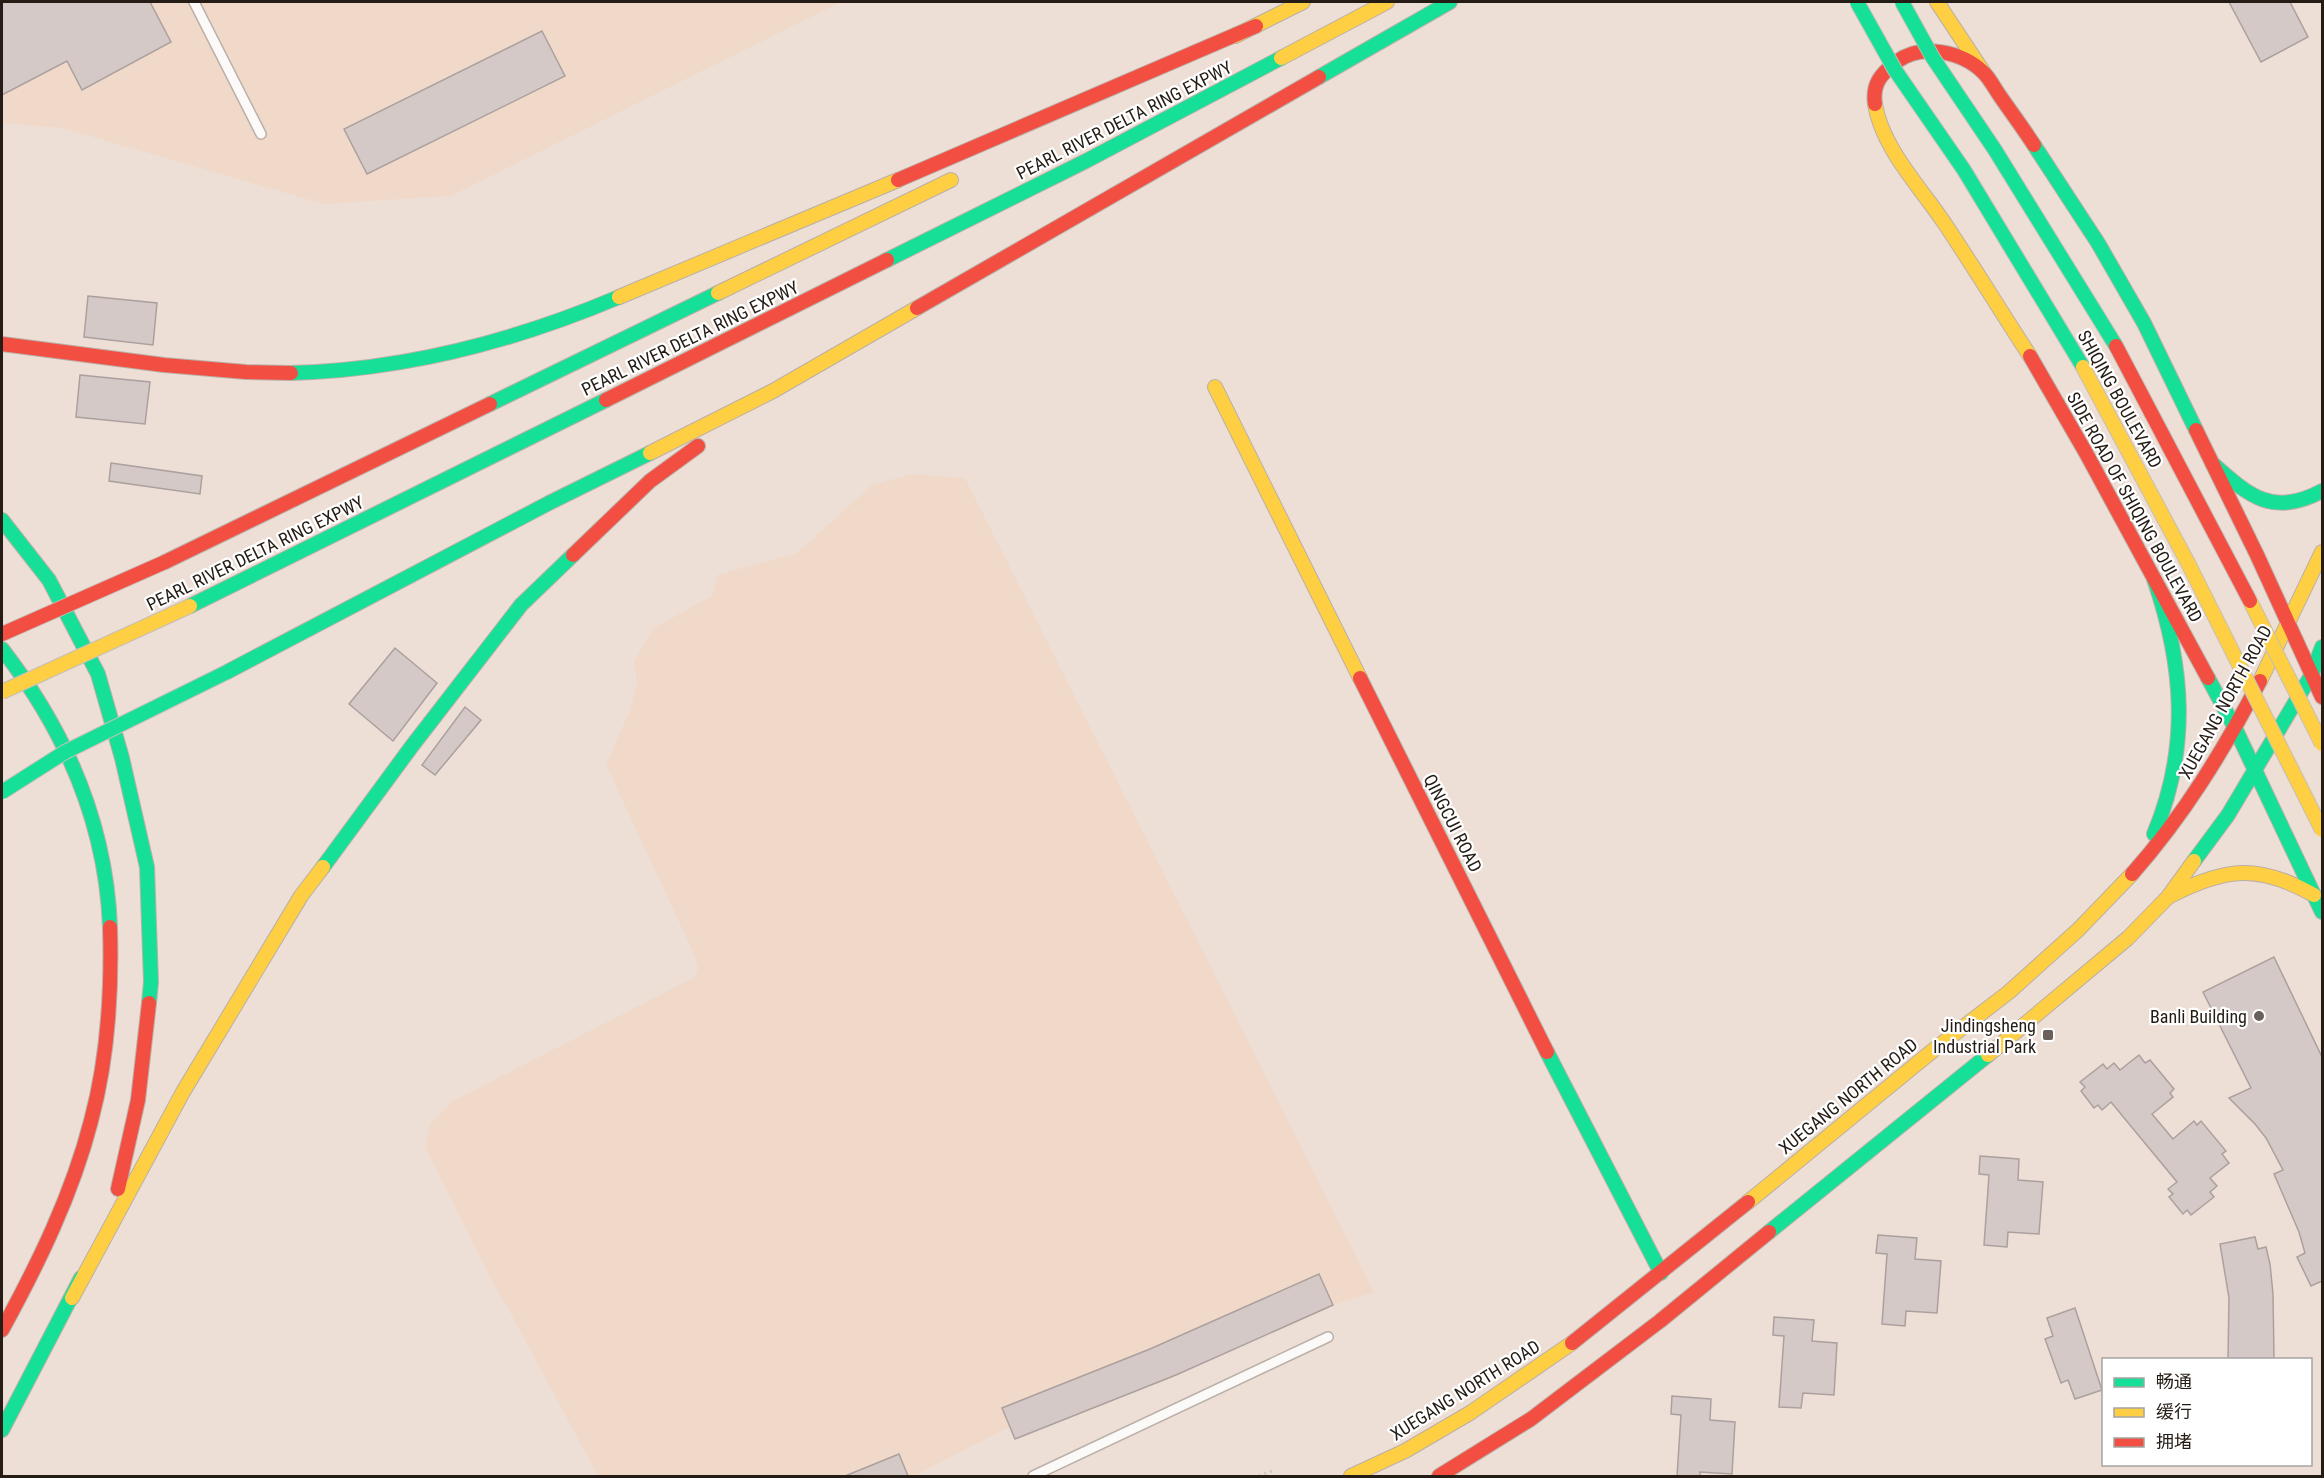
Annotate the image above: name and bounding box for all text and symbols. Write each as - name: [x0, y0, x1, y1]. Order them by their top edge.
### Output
- street label: PEARL RIVER DELTA RING EXPWY: [1013, 56, 1236, 184]
- street label: PEARL RIVER DELTA RING EXPWY: [578, 276, 802, 400]
- street label: SHIQING BOULEVARD: [2073, 327, 2167, 471]
- street label: SIDE ROAD OF SHIQING BOULEVARD: [2063, 388, 2207, 626]
- street label: PEARL RIVER DELTA RING EXPWY: [143, 491, 367, 615]
- street label: XUEGANG NORTH ROAD: [2174, 622, 2276, 782]
- street label: QINGCUI ROAD: [1419, 771, 1487, 875]
- place label: Banli Building: [2150, 1006, 2247, 1027]
- marker: Banli Building: [2252, 1009, 2266, 1023]
- place label: Jindingsheng Industrial Park: [1933, 1015, 2036, 1057]
- marker: Jindingsheng Industrial Park: [2041, 1028, 2055, 1042]
- street label: XUEGANG NORTH ROAD: [1774, 1034, 1922, 1158]
- street label: XUEGANG NORTH ROAD: [1386, 1335, 1544, 1445]
- legend: [2102, 1358, 2312, 1466]
- text: 畅通: [2156, 1371, 2192, 1392]
- text: 缓行: [2156, 1401, 2192, 1422]
- text: 拥堵: [2156, 1431, 2192, 1452]

